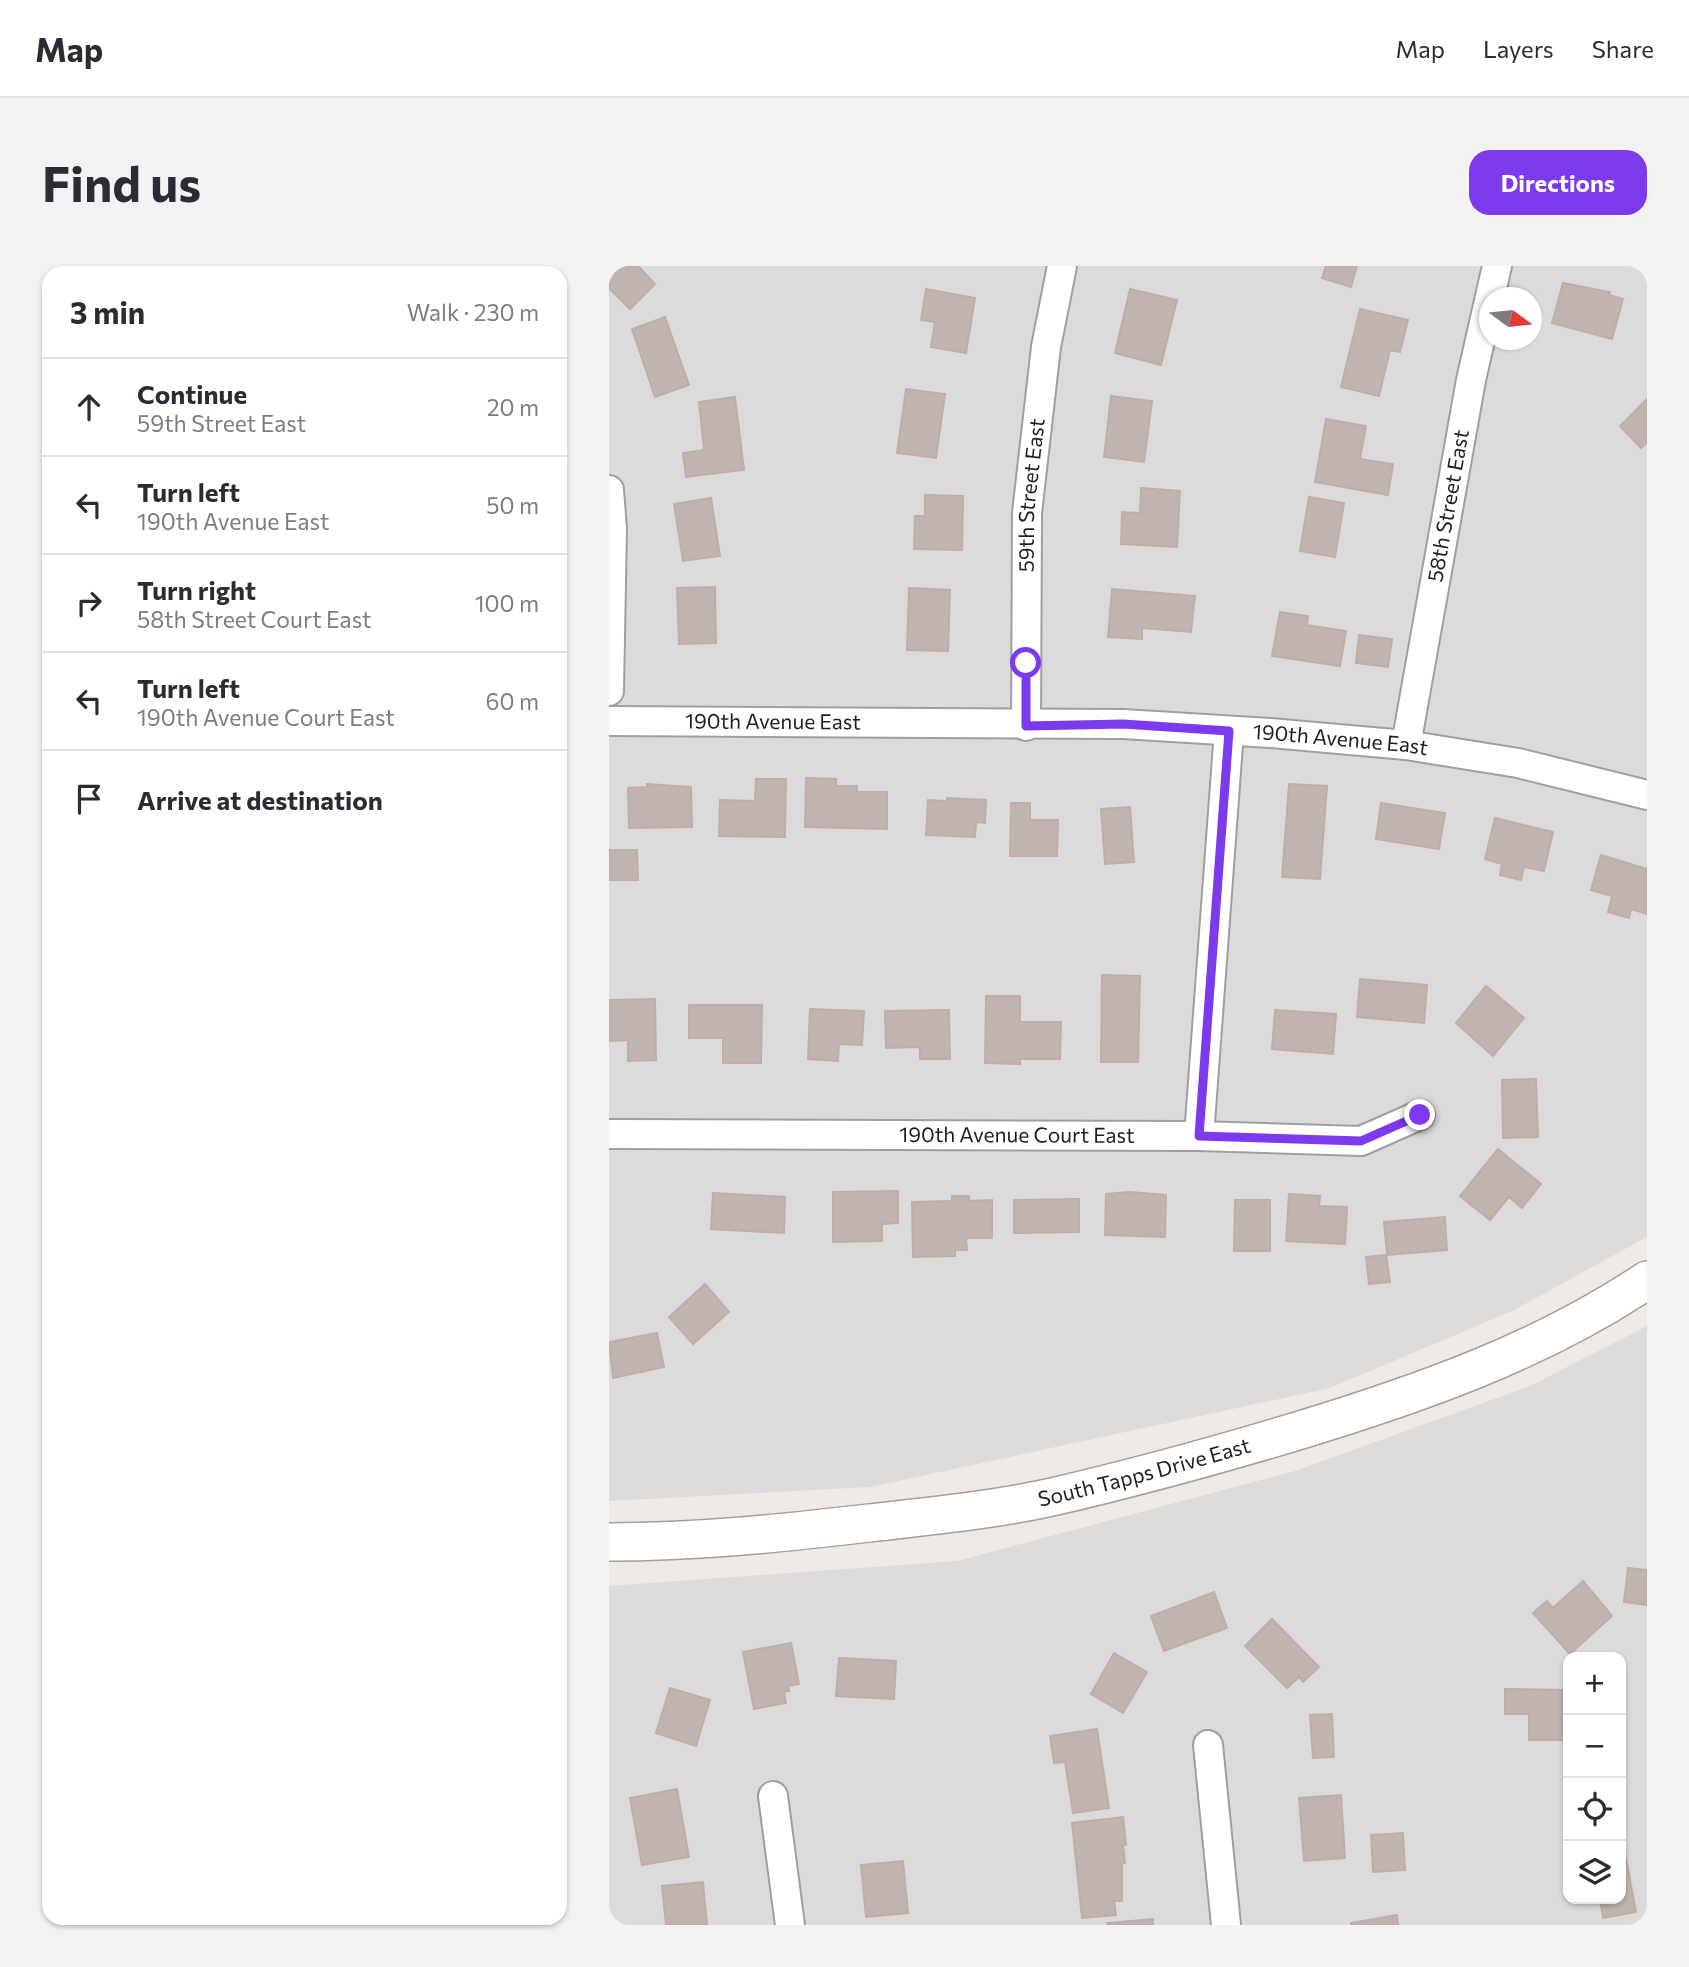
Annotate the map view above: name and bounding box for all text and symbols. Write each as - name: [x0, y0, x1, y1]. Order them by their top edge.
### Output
- text: Map: [35, 28, 103, 69]
- text: Map: [1396, 34, 1445, 63]
- text: Layers: [1483, 34, 1554, 63]
- text: Share: [1592, 34, 1654, 63]
- button: Directions: [1469, 150, 1647, 215]
- text: Find us: [42, 152, 201, 212]
- north arrow: [1479, 287, 1542, 350]
- text: 3 min: [70, 293, 145, 330]
- text: Walk · 230 m: [407, 298, 539, 326]
- text: Continue: [137, 378, 247, 409]
- icon: ahead: [70, 388, 108, 426]
- text: 20 m: [487, 393, 539, 421]
- text: 59th Street East: [137, 409, 306, 437]
- street label: 59th Street East: [1013, 417, 1049, 572]
- street label: 58th Street East: [1421, 427, 1473, 584]
- text: Turn left: [137, 476, 240, 507]
- icon: left: [70, 486, 108, 524]
- text: 50 m: [486, 491, 539, 519]
- text: 190th Avenue East: [137, 507, 329, 535]
- text: Turn right: [137, 574, 256, 605]
- icon: right: [70, 584, 108, 622]
- text: 100 m: [475, 589, 539, 617]
- text: 58th Street Court East: [137, 605, 371, 633]
- route start: [1010, 647, 1041, 678]
- text: Turn left: [137, 672, 240, 703]
- icon: left: [70, 682, 108, 720]
- text: 60 m: [486, 687, 539, 715]
- text: 190th Avenue Court East: [137, 703, 395, 731]
- street label: 190th Avenue East: [685, 707, 861, 733]
- street label: 190th Avenue East: [1252, 718, 1430, 759]
- icon: arrive: [70, 780, 108, 818]
- text: Arrive at destination: [137, 784, 383, 815]
- route end: [1404, 1099, 1435, 1130]
- street label: 190th Avenue Court East: [899, 1121, 1135, 1147]
- street label: South Tapps Drive East: [1035, 1432, 1253, 1511]
- map controls: [1563, 1652, 1626, 1904]
- button: +: [1563, 1652, 1626, 1715]
- button: −: [1563, 1715, 1626, 1778]
- button: locate: [1563, 1778, 1626, 1841]
- button: layers: [1563, 1841, 1626, 1904]

